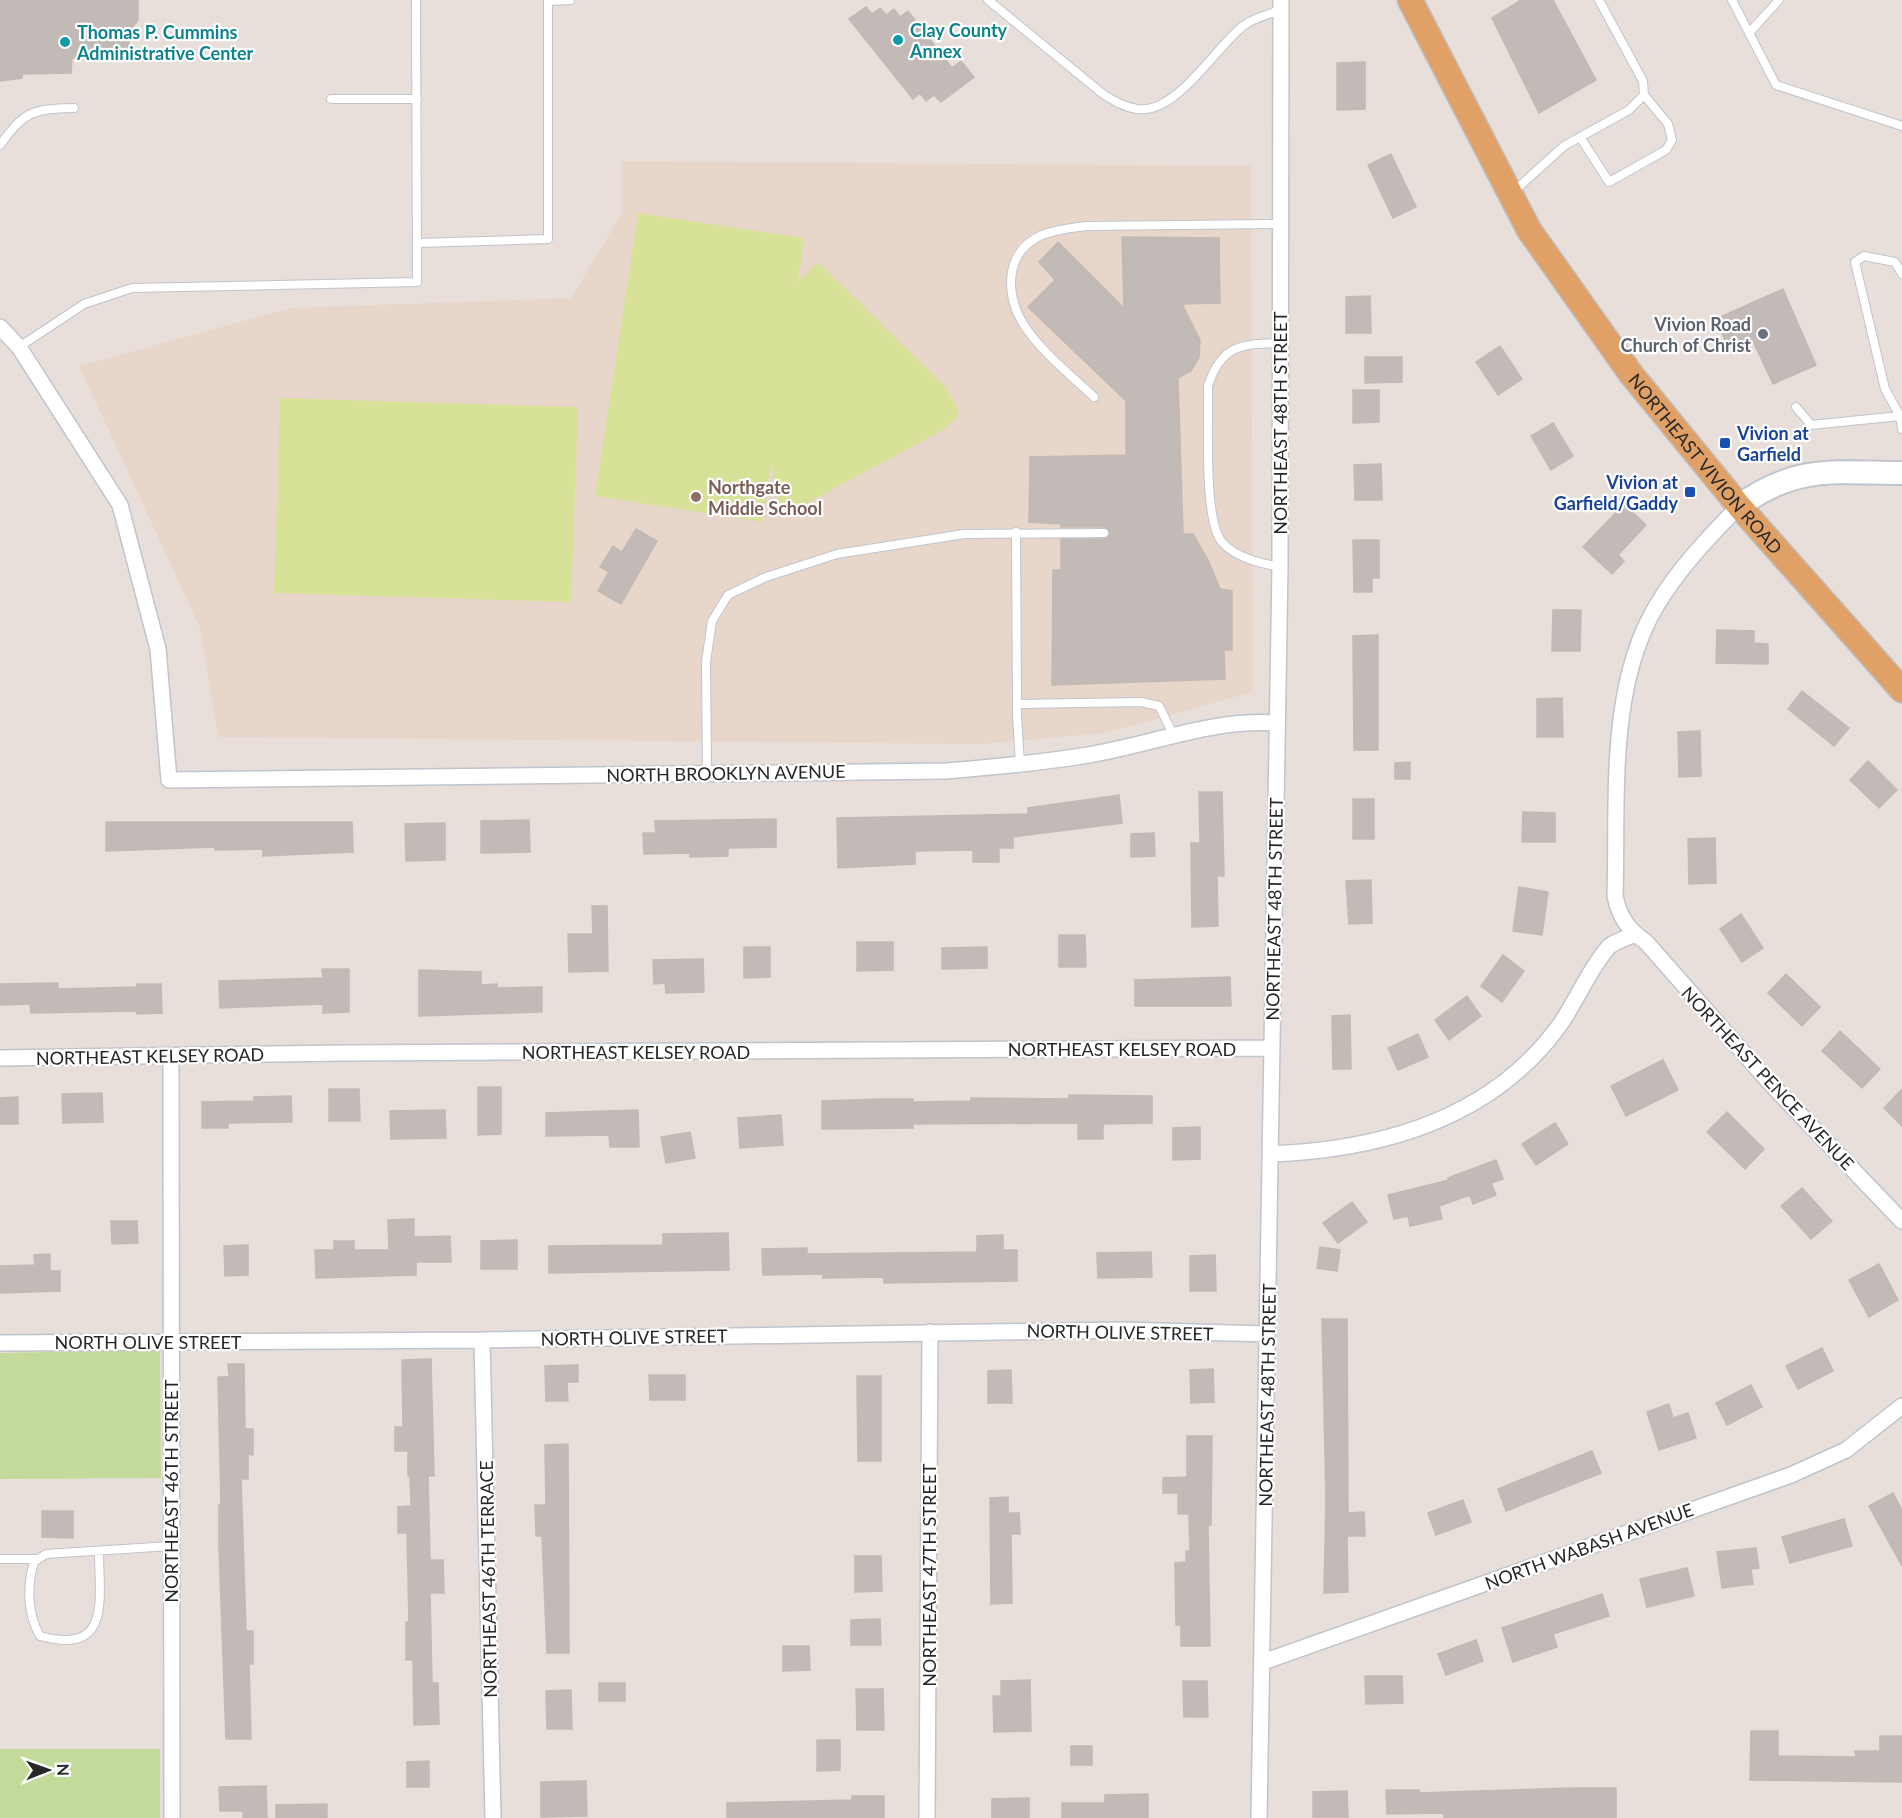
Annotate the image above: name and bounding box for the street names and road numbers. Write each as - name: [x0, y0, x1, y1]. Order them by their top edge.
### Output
- street label: NORTHEAST 48TH STREET: [1269, 311, 1291, 535]
- street label: NORTHEAST VIVION ROAD: [1624, 369, 1787, 558]
- street label: NORTH BROOKLYN AVENUE: [606, 760, 846, 786]
- street label: NORTHEAST 48TH STREET: [1261, 797, 1287, 1021]
- street label: NORTHEAST PENCE AVENUE: [1677, 982, 1859, 1174]
- street label: NORTHEAST KELSEY ROAD: [1008, 1038, 1236, 1060]
- street label: NORTHEAST KELSEY ROAD: [522, 1041, 750, 1063]
- street label: NORTHEAST KELSEY ROAD: [36, 1043, 264, 1069]
- street label: NORTHEAST 48TH STREET: [1254, 1283, 1280, 1507]
- street label: NORTH OLIVE STREET: [1026, 1319, 1214, 1345]
- street label: NORTH OLIVE STREET: [540, 1324, 728, 1350]
- street label: NORTH OLIVE STREET: [55, 1331, 242, 1353]
- street label: NORTHEAST 46TH STREET: [160, 1379, 182, 1603]
- street label: NORTHEAST 46TH TERRACE: [475, 1460, 501, 1698]
- street label: NORTHEAST 47TH STREET: [918, 1463, 940, 1687]
- street label: NORTH WABASH AVENUE: [1482, 1498, 1696, 1594]

